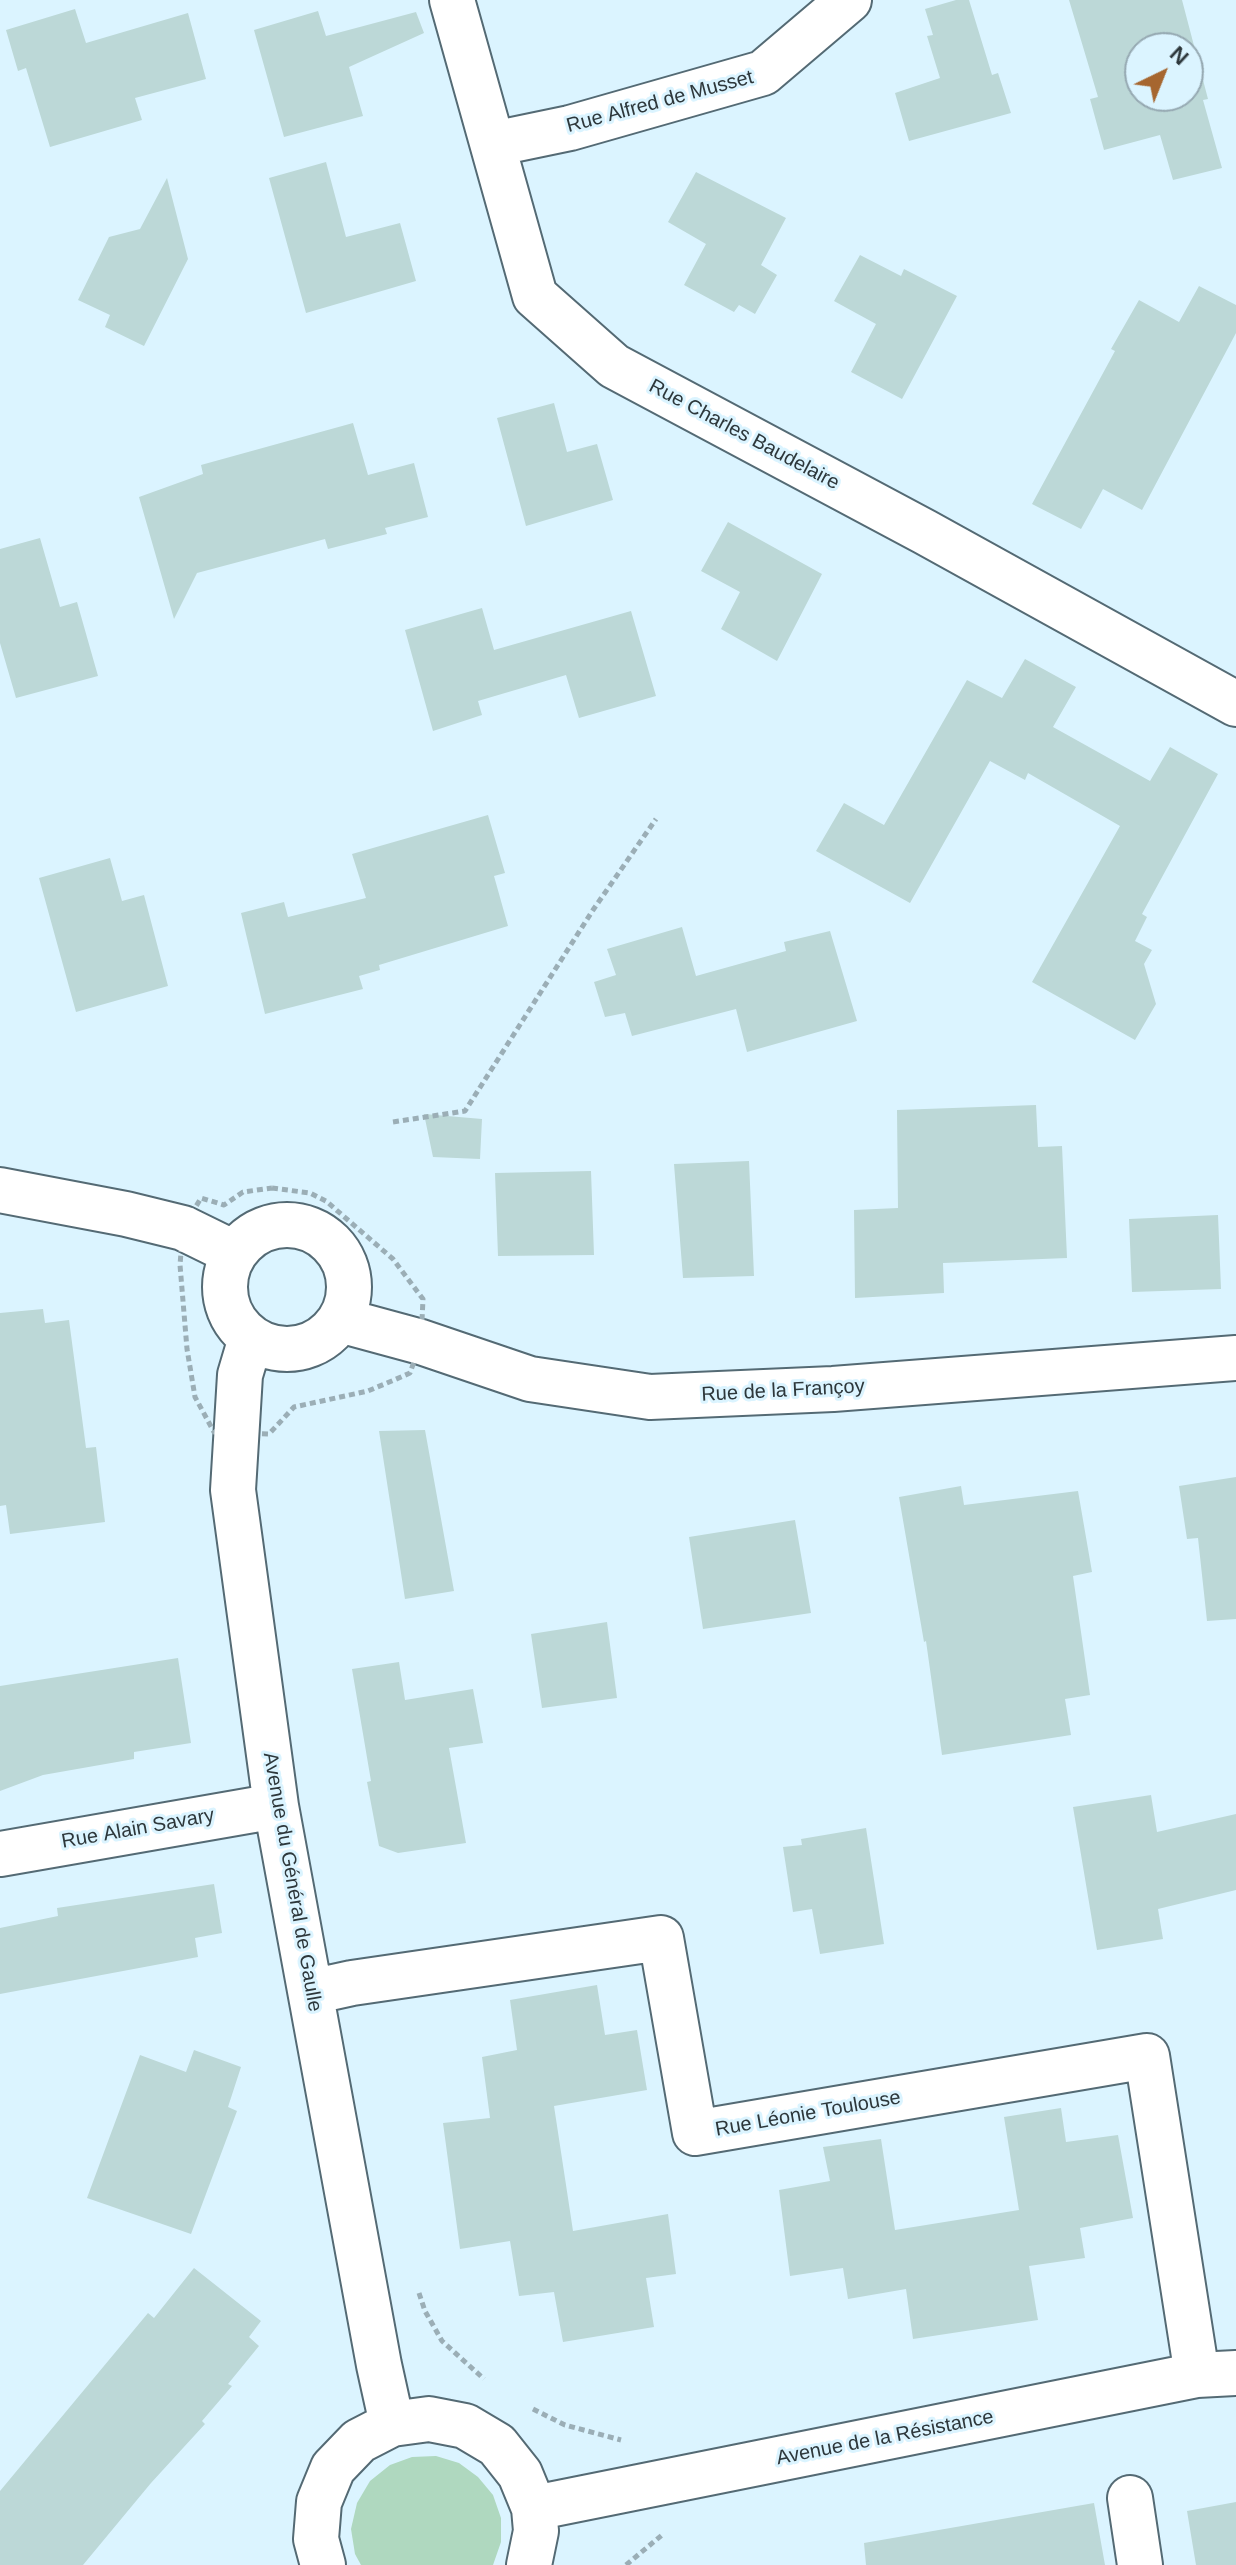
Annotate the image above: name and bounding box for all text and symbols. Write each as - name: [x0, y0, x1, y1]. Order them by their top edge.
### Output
- north arrow: [1124, 32, 1204, 112]
- text: N: [1165, 41, 1194, 70]
- street label: Rue Alfred de Musset: [564, 66, 756, 138]
- street label: Rue Charles Baudelaire: [645, 375, 843, 495]
- street label: Rue de la Françoy: [701, 1375, 865, 1407]
- street label: Avenue du Général de Gaulle: [257, 1750, 327, 2014]
- street label: Rue Alain Savary: [60, 1804, 216, 1854]
- street label: Rue Léonie Toulouse: [713, 2086, 903, 2142]
- street label: Avenue de la Résistance: [774, 2405, 996, 2471]

